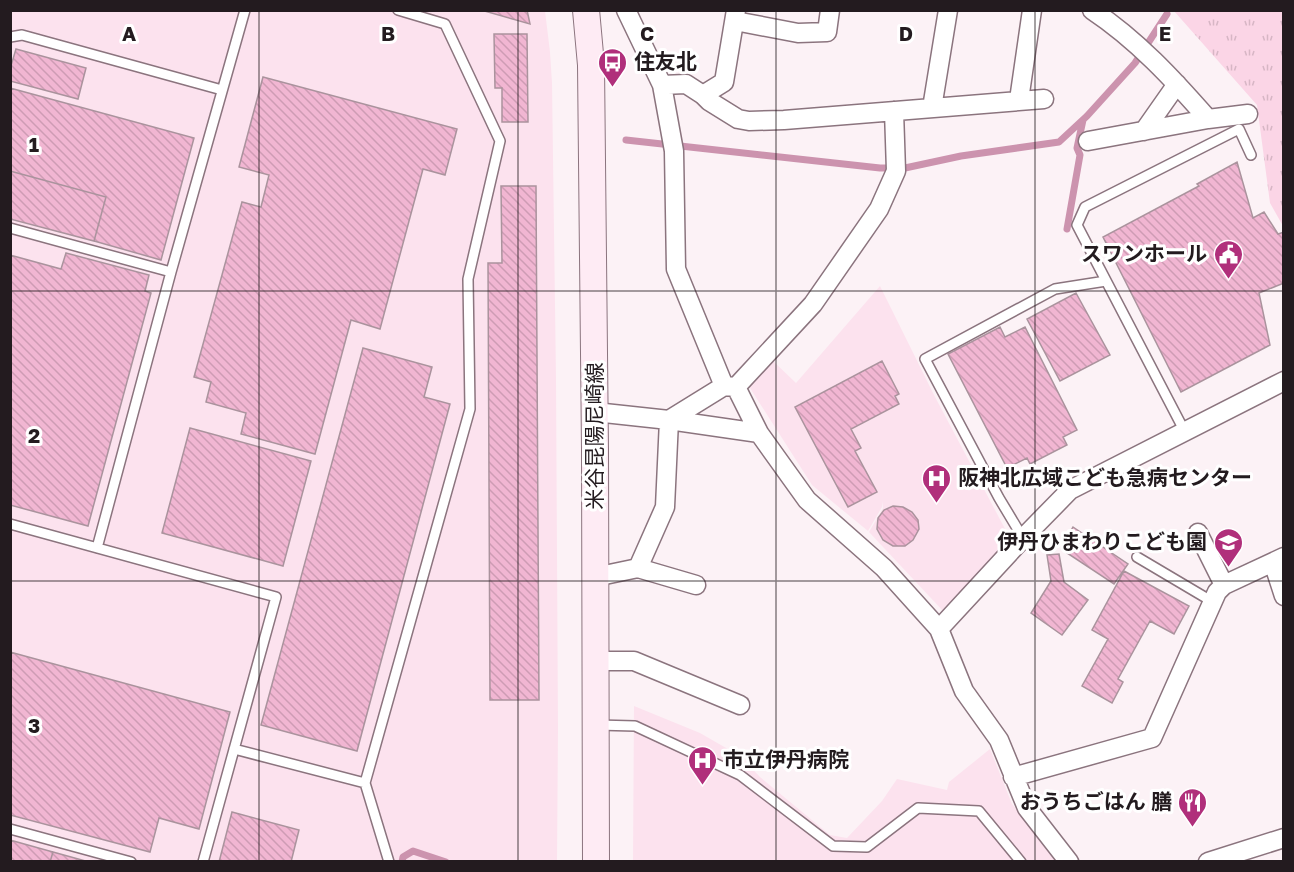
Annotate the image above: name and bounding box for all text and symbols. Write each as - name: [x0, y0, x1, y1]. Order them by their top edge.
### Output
- text: A: [122, 21, 136, 45]
- text: B: [381, 21, 395, 45]
- text: C: [640, 21, 654, 45]
- text: D: [899, 21, 913, 45]
- text: E: [1159, 21, 1171, 45]
- bus stop icon: 住友北: [597, 46, 629, 88]
- place label: 住友北: [634, 48, 697, 74]
- text: 1: [29, 132, 39, 156]
- public building icon: スワンホール: [1212, 238, 1244, 280]
- place label: スワンホール: [1081, 240, 1207, 266]
- street label: 米谷昆陽尼崎線: [581, 363, 607, 510]
- text: 2: [28, 423, 40, 447]
- hospital icon: 阪神北広域こども急病センター: [921, 462, 953, 504]
- place label: 阪神北広域こども急病センター: [958, 464, 1252, 490]
- school or university icon: 伊丹ひまわりこども園: [1212, 526, 1244, 568]
- place label: 伊丹ひまわりこども園: [997, 528, 1207, 554]
- text: 3: [28, 713, 40, 737]
- hospital icon: 市立伊丹病院: [686, 744, 718, 786]
- place label: 市立伊丹病院: [723, 746, 849, 772]
- restaurant icon: おうちごはん 膳: [1177, 786, 1209, 828]
- place label: おうちごはん 膳: [1020, 788, 1172, 814]

